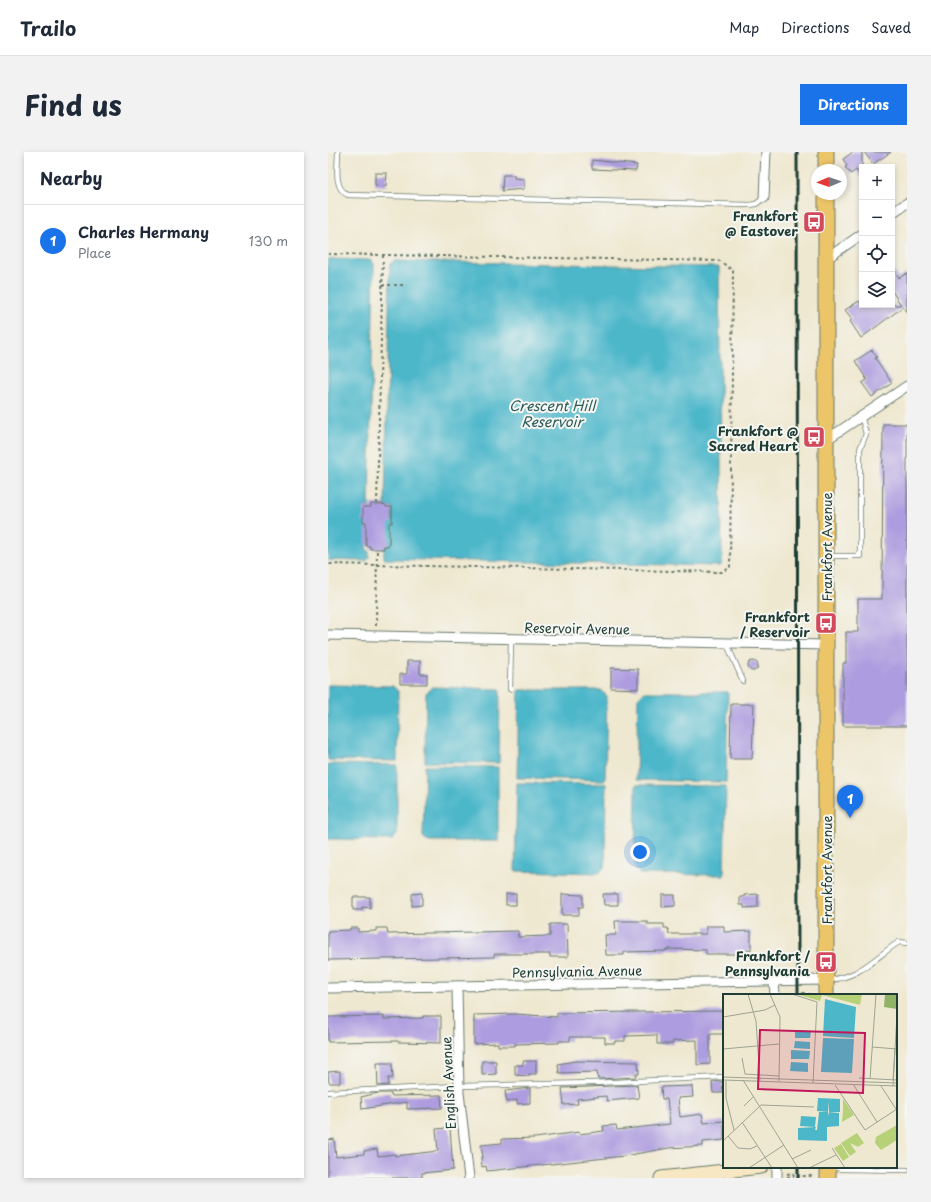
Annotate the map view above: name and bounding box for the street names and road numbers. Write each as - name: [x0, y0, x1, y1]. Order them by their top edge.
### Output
- street label: Frankfort Avenue: [817, 492, 836, 602]
- street label: Reservoir Avenue: [524, 618, 630, 638]
- street label: Frankfort Avenue: [817, 815, 836, 925]
- street label: Pennsylvania Avenue: [512, 960, 642, 982]
- street label: English Avenue: [436, 1036, 460, 1130]

